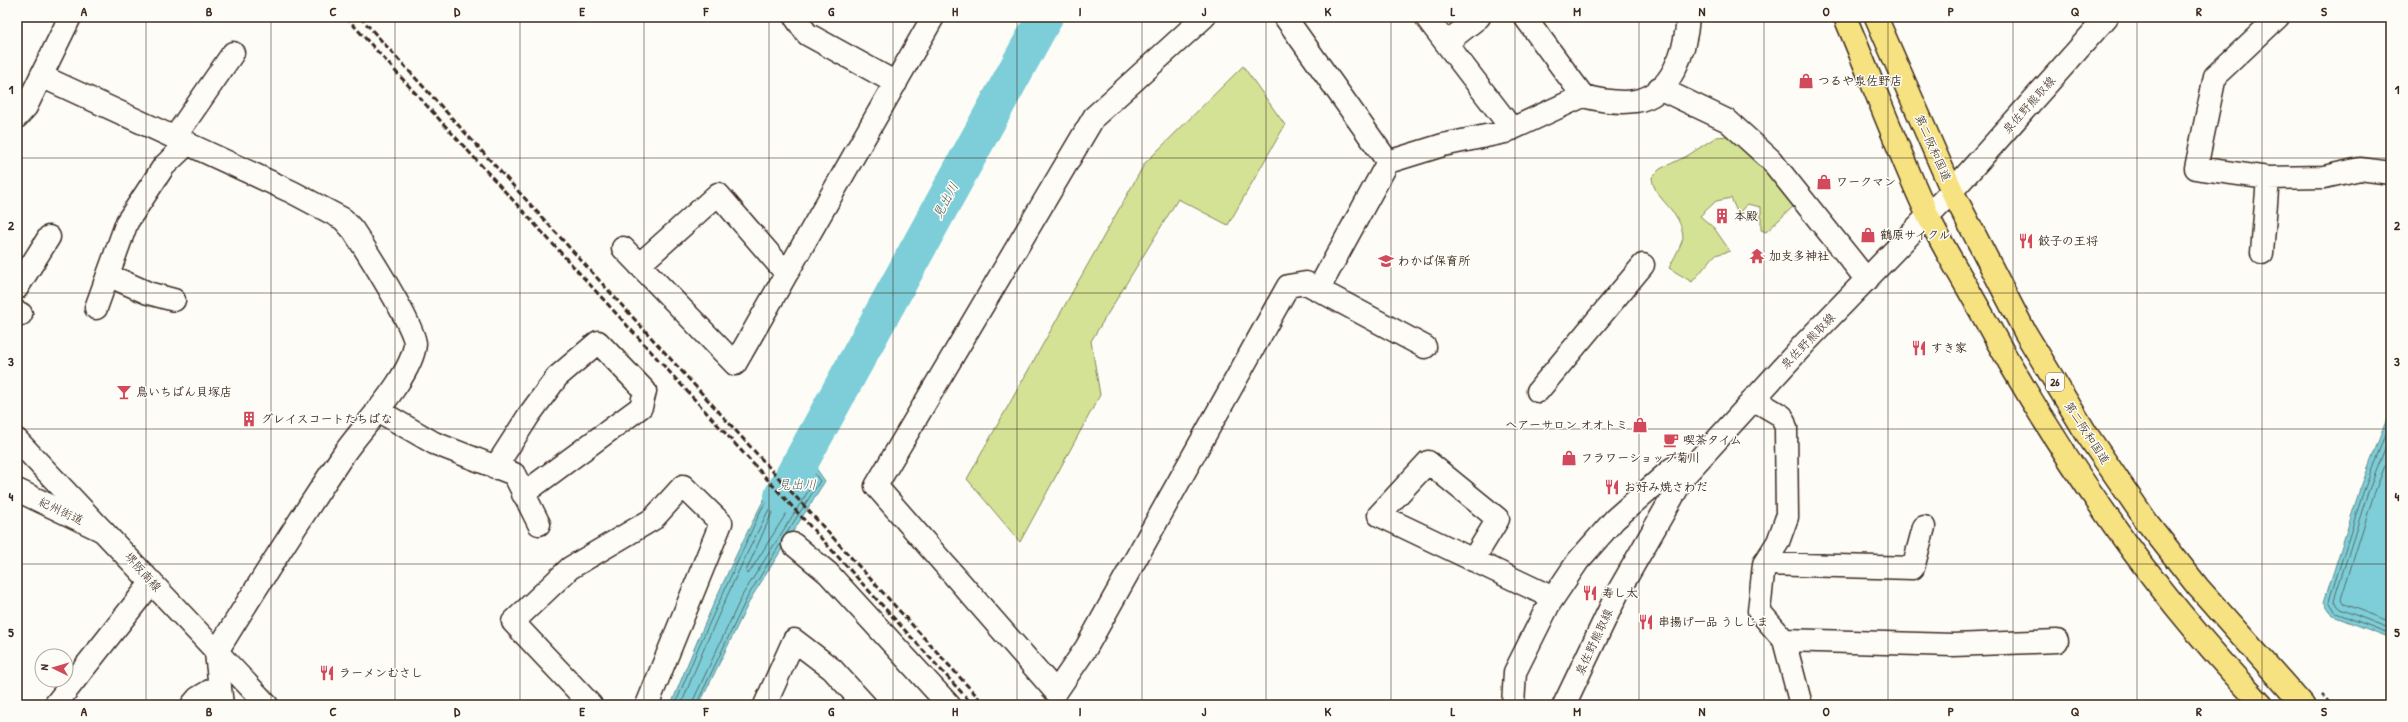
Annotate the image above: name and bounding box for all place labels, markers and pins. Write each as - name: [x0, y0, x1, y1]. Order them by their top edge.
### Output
- shop icon: つるや泉佐野店: [1797, 72, 1815, 90]
- place label: つるや泉佐野店: [1818, 72, 1902, 89]
- shop icon: ワークマン: [1815, 173, 1833, 191]
- place label: ワークマン: [1836, 173, 1896, 190]
- building icon: 本殿: [1713, 207, 1731, 225]
- place label: 本殿: [1734, 207, 1758, 224]
- shop icon: 鶴原サイクル: [1859, 226, 1877, 244]
- place label: 鶴原サイクル: [1880, 226, 1951, 243]
- restaurant icon: 餃子の王将: [2017, 232, 2035, 250]
- place label: 餃子の王将: [2038, 232, 2098, 249]
- temple icon: 加支多神社: [1748, 247, 1766, 265]
- place label: 加支多神社: [1769, 247, 1829, 264]
- school or university icon: わかば保育所: [1377, 252, 1395, 270]
- place label: わかば保育所: [1398, 252, 1471, 269]
- restaurant icon: すき家: [1910, 339, 1928, 357]
- place label: すき家: [1931, 339, 1967, 356]
- bar icon: 鳥いちばん貝塚店: [115, 383, 133, 401]
- place label: 鳥いちばん貝塚店: [136, 383, 232, 400]
- building icon: グレイスコートたちばな: [240, 410, 258, 428]
- place label: グレイスコートたちばな: [261, 410, 393, 427]
- place label: ヘアーサロン オオトミ: [1505, 416, 1628, 433]
- shop icon: ヘアーサロン オオトミ: [1631, 416, 1649, 434]
- cafe icon: 喫茶タイム: [1662, 431, 1680, 449]
- place label: 喫茶タイム: [1683, 431, 1742, 448]
- shop icon: フラワーショップ菊川: [1560, 449, 1578, 467]
- place label: フラワーショップ菊川: [1581, 449, 1700, 466]
- restaurant icon: お好み焼さわだ: [1603, 478, 1621, 496]
- place label: お好み焼さわだ: [1624, 478, 1708, 495]
- restaurant icon: 寿し太: [1581, 584, 1599, 602]
- place label: 寿し太: [1602, 584, 1638, 601]
- restaurant icon: 串揚げ一品 うしじま: [1637, 613, 1655, 631]
- place label: 串揚げ一品 うしじま: [1658, 613, 1769, 630]
- restaurant icon: ラーメンむさし: [318, 664, 336, 682]
- place label: ラーメンむさし: [339, 664, 423, 681]

